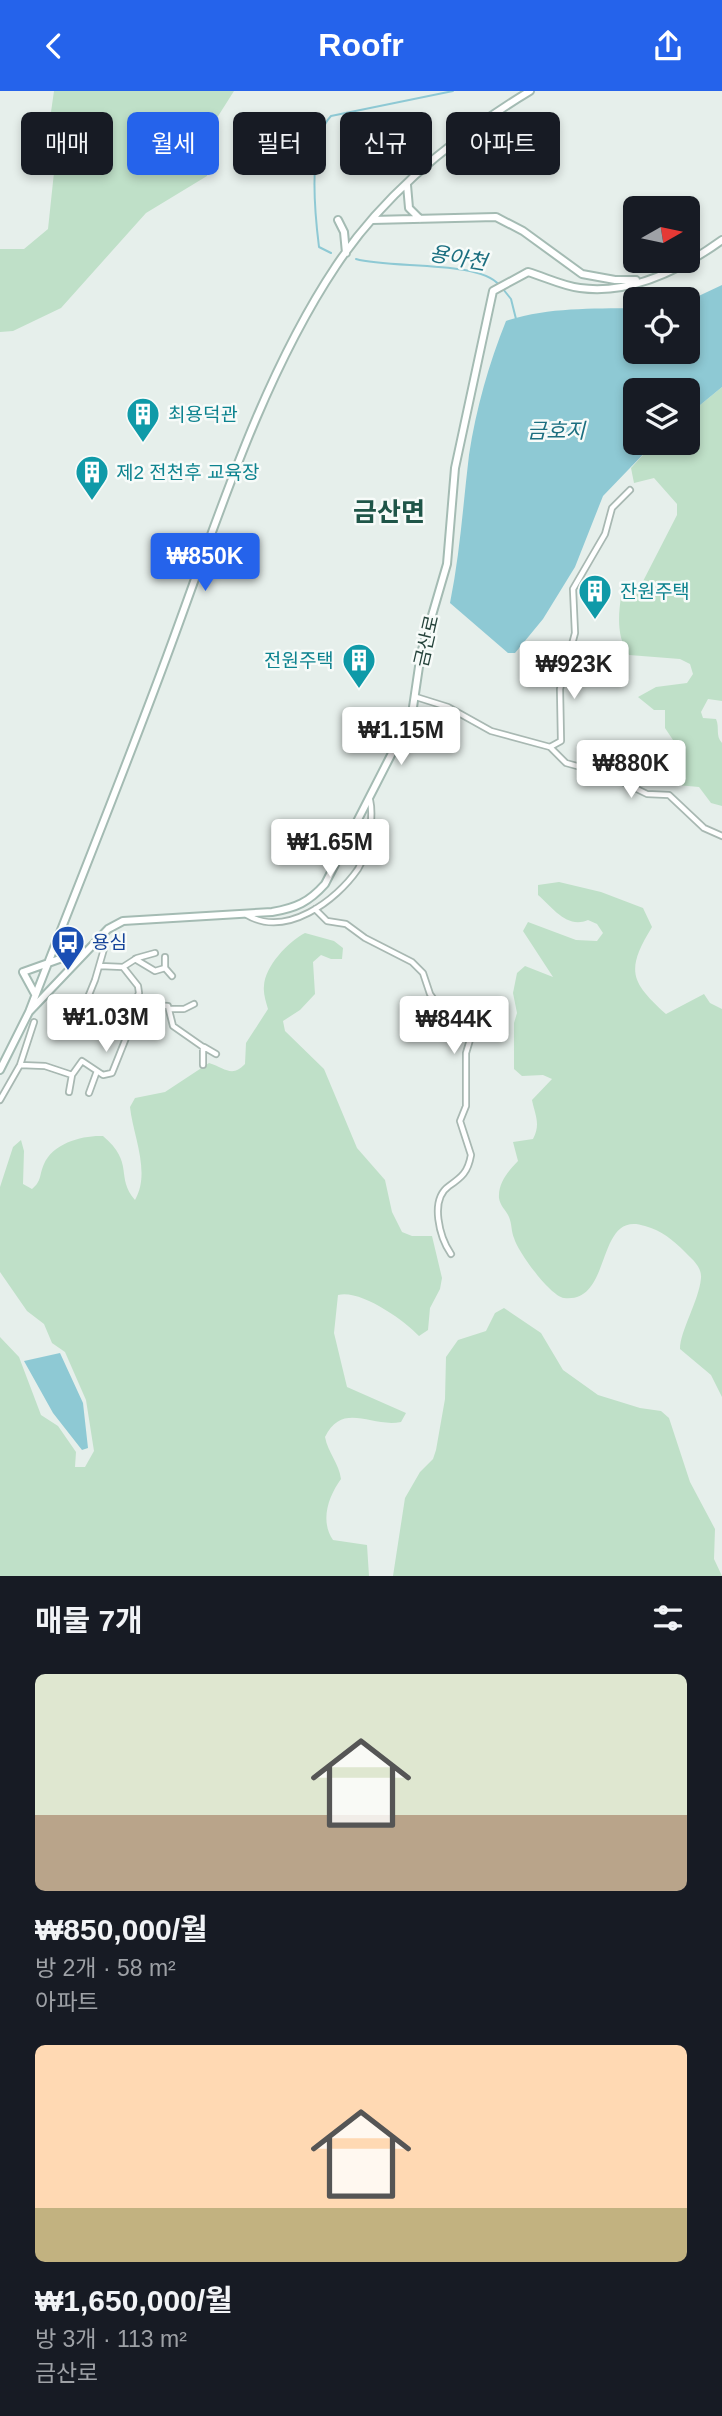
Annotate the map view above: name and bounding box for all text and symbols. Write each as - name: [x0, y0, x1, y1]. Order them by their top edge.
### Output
- icon: back: [35, 27, 73, 65]
- text: Roofr: [318, 27, 404, 63]
- icon: share: [649, 27, 687, 65]
- chip: 매매: [21, 112, 113, 175]
- chip: 월세: [127, 112, 219, 175]
- chip: 필터: [233, 112, 326, 175]
- chip: 신규: [340, 112, 432, 175]
- chip: 아파트: [446, 112, 560, 175]
- north arrow: [623, 196, 700, 273]
- map controls: [623, 196, 700, 455]
- water label: 용아천: [428, 241, 491, 274]
- button: locate: [623, 287, 700, 364]
- button: layers: [623, 378, 700, 455]
- building icon: 최용덕관: [124, 395, 162, 444]
- place label: 최용덕관: [168, 404, 238, 425]
- water label: 금호지: [527, 419, 587, 442]
- building icon: 제2 전천후 교육장: [73, 453, 111, 502]
- place label: 제2 전천후 교육장: [116, 462, 260, 483]
- district label: 금산면: [353, 497, 425, 527]
- pin: ₩850K: [156, 533, 254, 593]
- text: ₩850K: [167, 543, 243, 569]
- building icon: 잔원주택: [576, 572, 614, 621]
- place label: 잔원주택: [620, 581, 690, 602]
- street label: 금산로: [410, 613, 443, 669]
- building icon: 전원주택: [340, 641, 378, 690]
- pin: ₩923K: [525, 641, 623, 701]
- place label: 전원주택: [264, 650, 334, 671]
- text: ₩923K: [536, 651, 612, 677]
- pin: ₩1.15M: [344, 707, 458, 767]
- text: ₩1.15M: [358, 717, 444, 743]
- pin: ₩880K: [582, 741, 680, 800]
- text: ₩880K: [593, 750, 669, 776]
- pin: ₩1.65M: [273, 819, 387, 879]
- text: ₩1.65M: [287, 829, 373, 855]
- bus stop icon: 용심: [49, 923, 87, 972]
- place label: 용심: [92, 932, 127, 953]
- pin: ₩1.03M: [49, 995, 163, 1054]
- pin: ₩844K: [405, 997, 503, 1056]
- text: ₩1.03M: [63, 1004, 149, 1030]
- text: ₩844K: [416, 1006, 492, 1032]
- icon: filters: [649, 1599, 687, 1637]
- text: 매물 7개: [35, 1604, 143, 1637]
- icon: home: [298, 1720, 424, 1846]
- text: ₩850,000/월: [35, 1913, 208, 1946]
- text: 방 2개 · 58 m²: [35, 1955, 176, 1981]
- text: 아파트: [35, 1989, 98, 2015]
- icon: home: [298, 2091, 424, 2217]
- text: ₩1,650,000/월: [35, 2284, 233, 2317]
- text: 방 3개 · 113 m²: [35, 2326, 187, 2352]
- text: 금산로: [35, 2360, 98, 2386]

